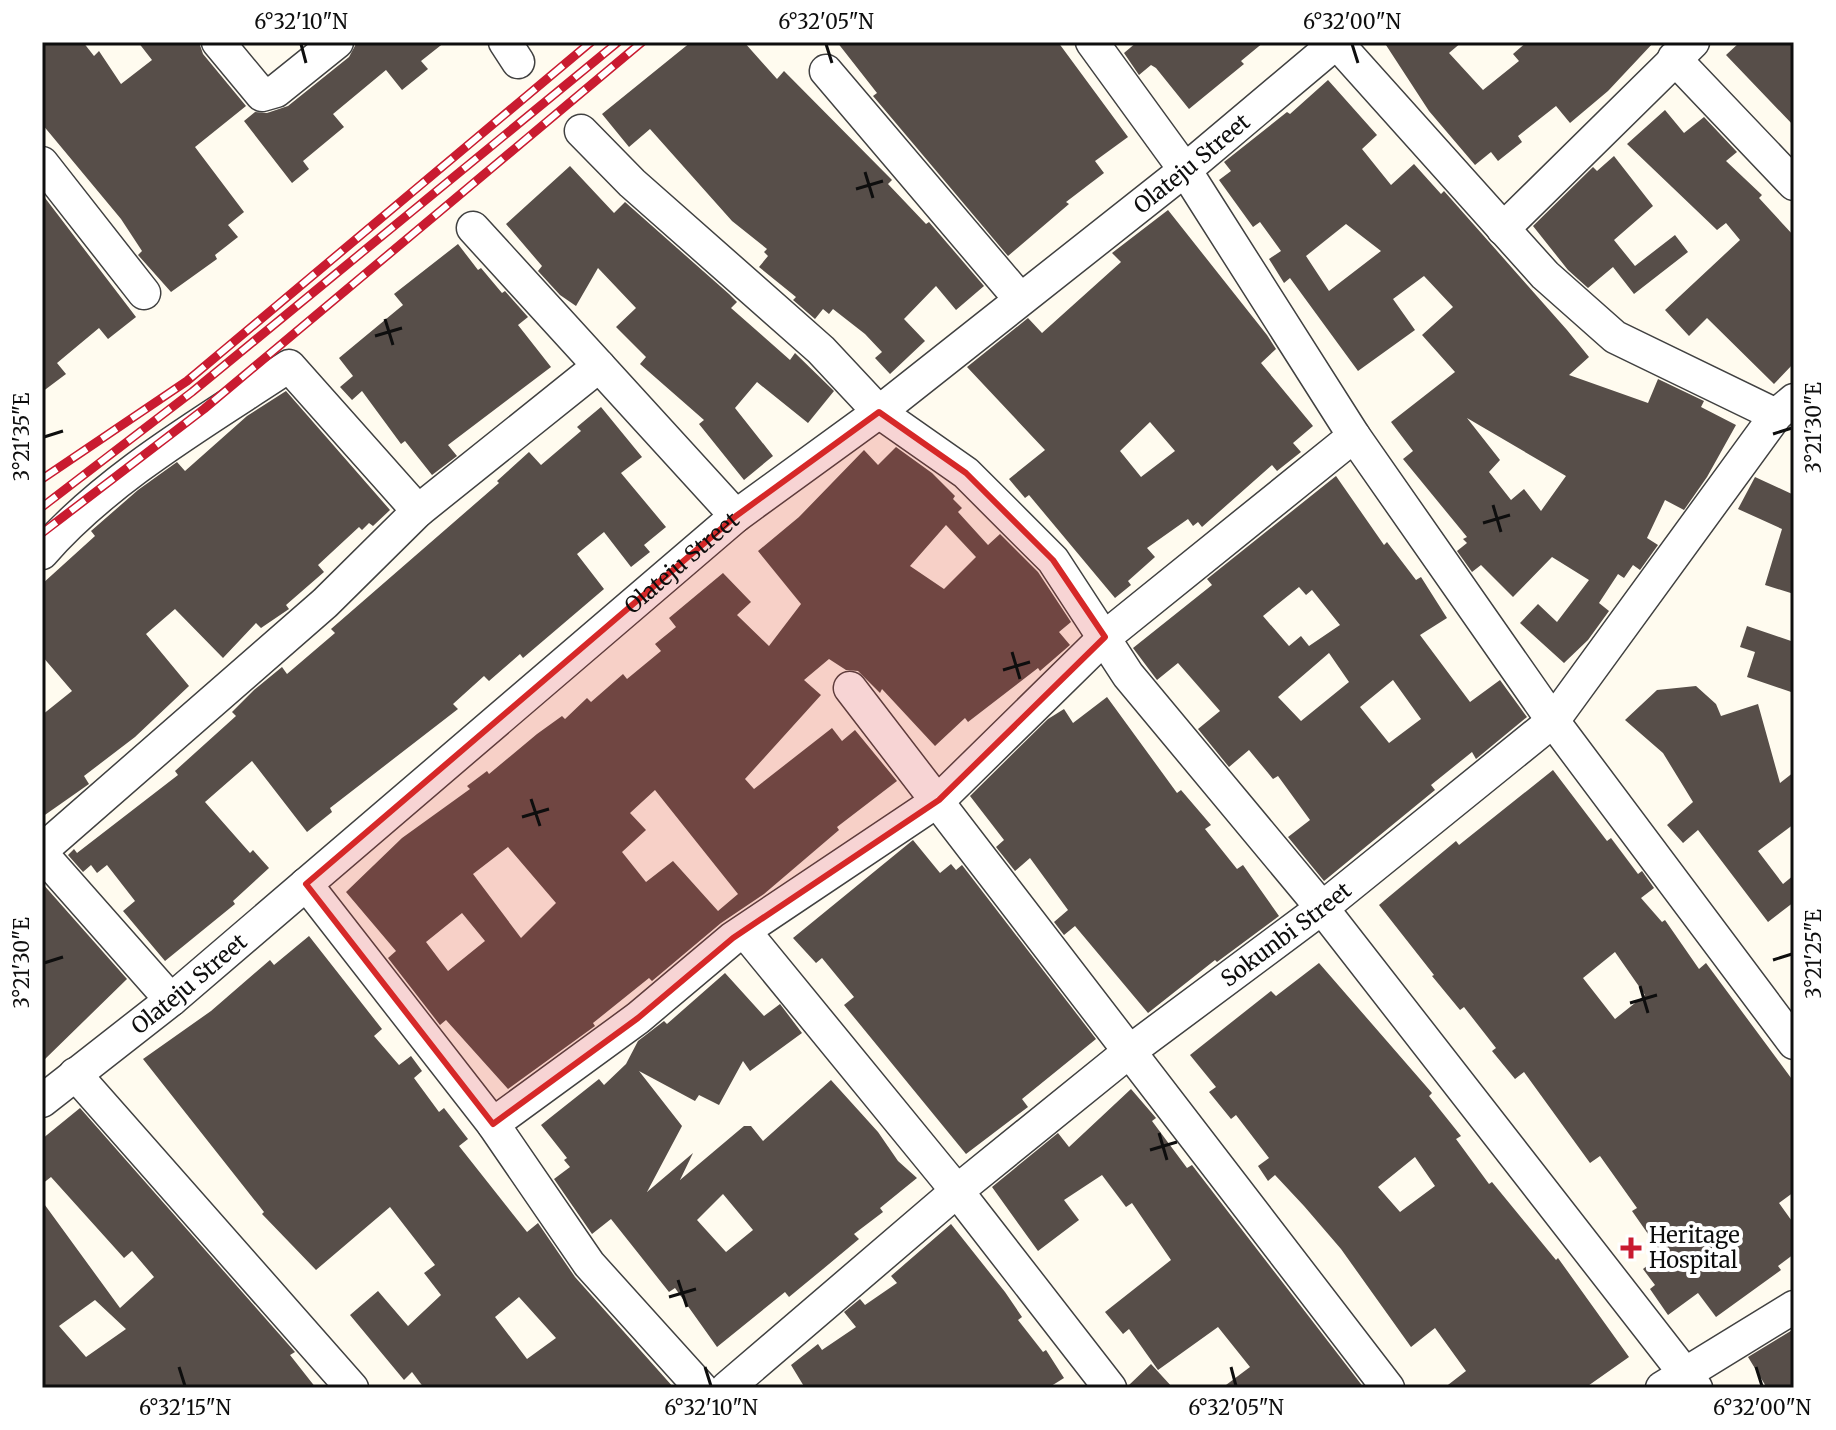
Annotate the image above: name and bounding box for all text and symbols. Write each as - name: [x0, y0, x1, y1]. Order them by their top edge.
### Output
- text: 6°32'10"N: [254, 9, 348, 34]
- text: 6°32'05"N: [778, 9, 874, 34]
- text: 6°32'00"N: [1303, 9, 1401, 34]
- street label: Olateju Street: [1128, 107, 1256, 219]
- text: 3°21'30"E: [1801, 382, 1826, 474]
- text: 3°21'35"E: [9, 392, 34, 481]
- street label: Olateju Street: [618, 506, 745, 620]
- street label: Sokunbi Street: [1215, 876, 1357, 993]
- text: 3°21'25"E: [1801, 909, 1826, 999]
- text: 3°21'30"E: [9, 917, 34, 1009]
- street label: Olateju Street: [125, 927, 253, 1040]
- place label: Heritage Hospital: [1649, 1221, 1740, 1274]
- marker: Heritage Hospital: [1620, 1237, 1642, 1259]
- text: 6°32'15"N: [139, 1395, 232, 1420]
- text: 6°32'10"N: [664, 1395, 758, 1420]
- text: 6°32'05"N: [1188, 1395, 1284, 1420]
- text: 6°32'00"N: [1713, 1395, 1811, 1420]

